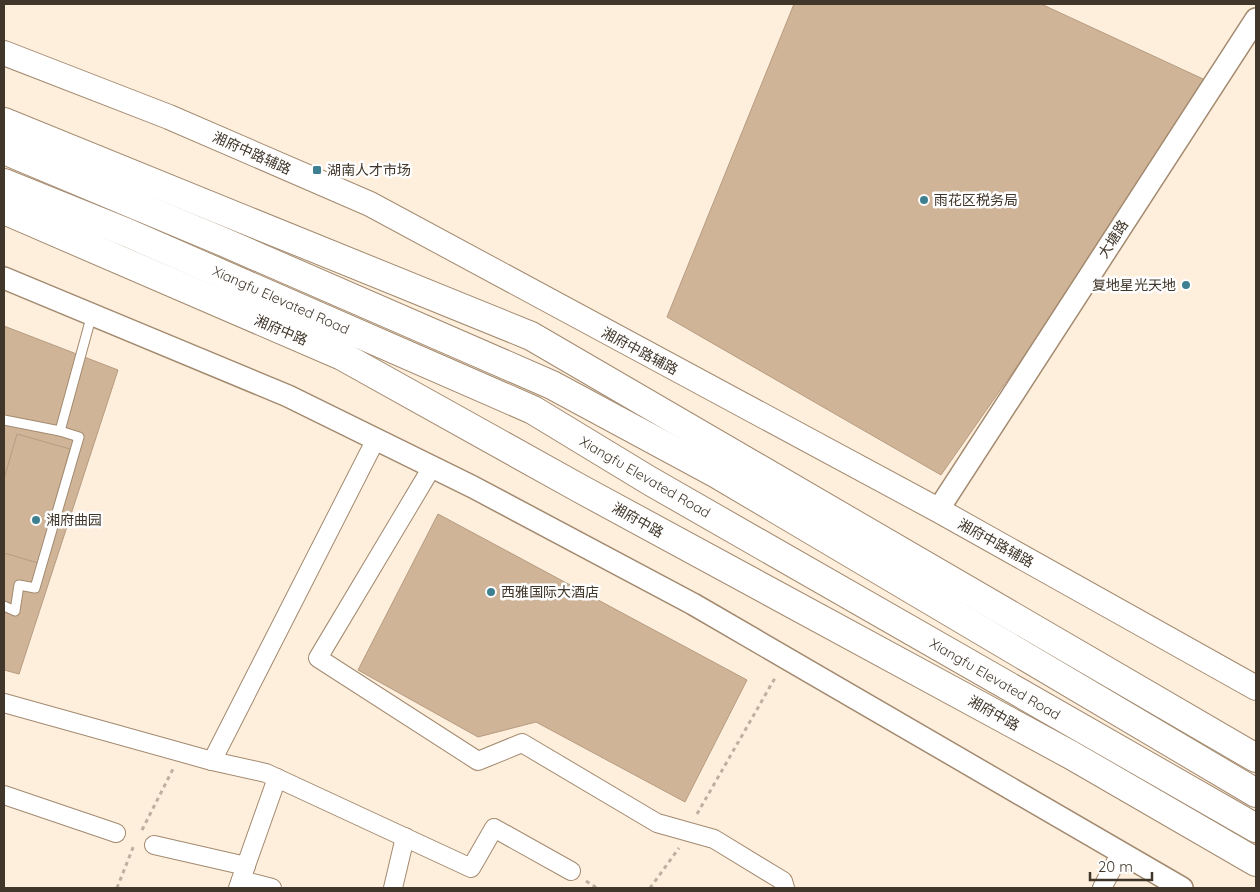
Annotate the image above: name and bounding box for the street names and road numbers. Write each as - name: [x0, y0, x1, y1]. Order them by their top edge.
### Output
- street label: 湘府中路辅路: [210, 128, 294, 178]
- street label: 大塘路: [1094, 216, 1132, 262]
- street label: Xiangfu Elevated Road: [210, 262, 352, 338]
- street label: 湘府中路: [252, 311, 310, 349]
- street label: 湘府中路辅路: [599, 323, 681, 379]
- street label: Xiangfu Elevated Road: [576, 432, 714, 522]
- street label: 湘府中路: [609, 499, 667, 541]
- street label: 湘府中路辅路: [955, 515, 1037, 571]
- street label: Xiangfu Elevated Road: [926, 634, 1064, 724]
- street label: 湘府中路: [965, 692, 1023, 734]

